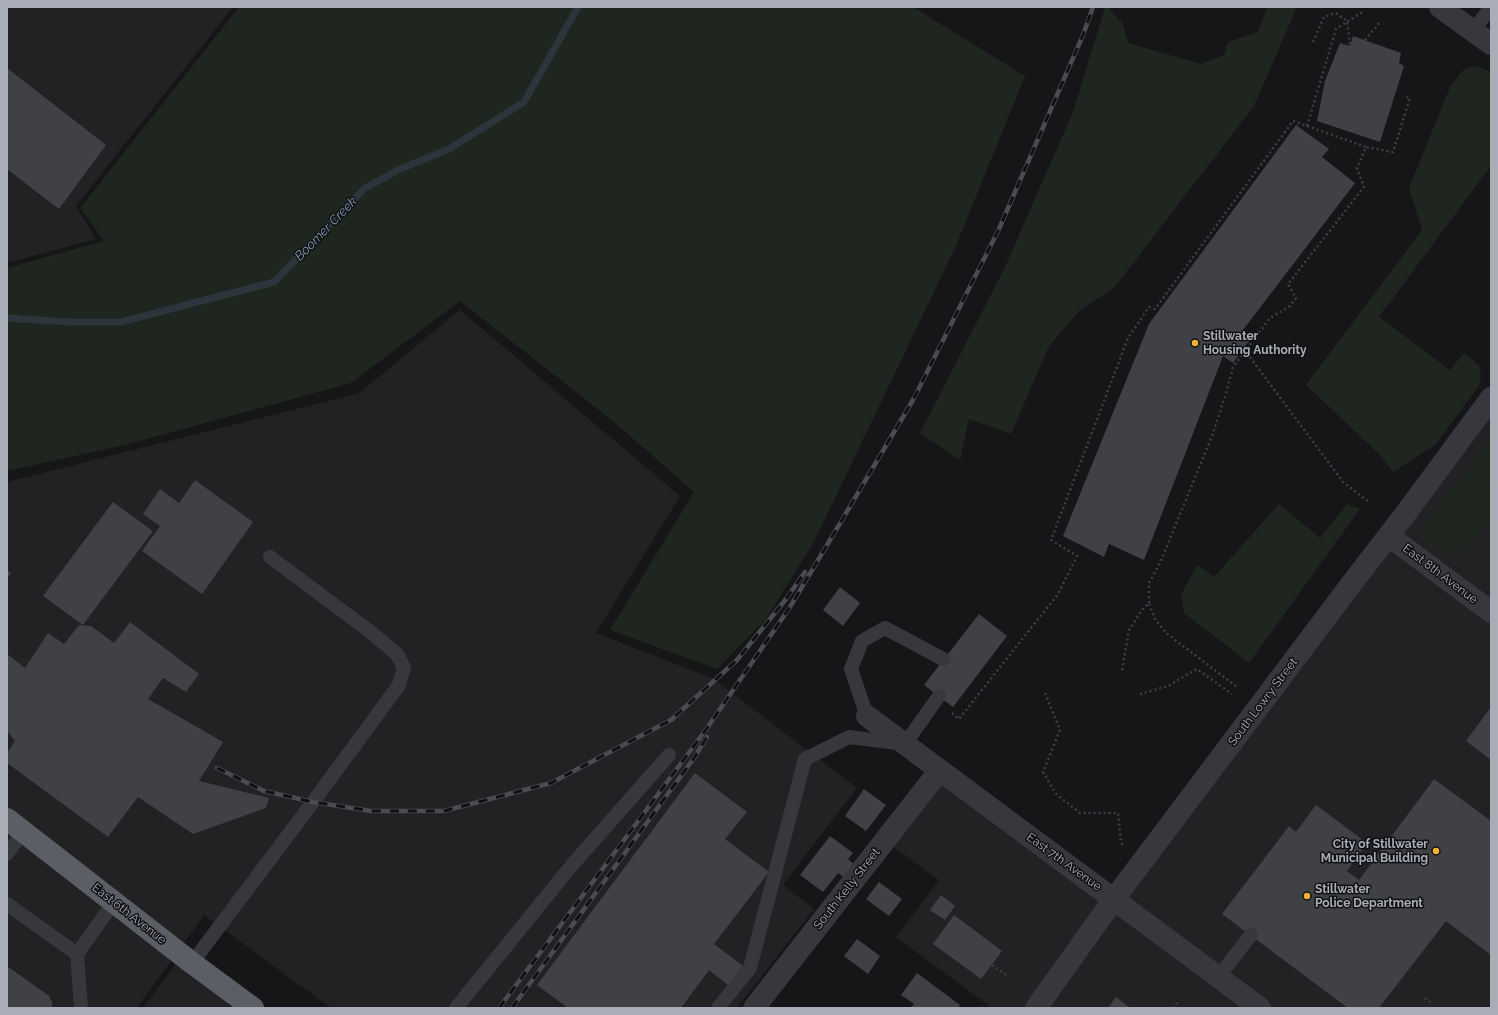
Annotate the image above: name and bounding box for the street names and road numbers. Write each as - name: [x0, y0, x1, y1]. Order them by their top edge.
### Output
- street label: East 8th Avenue: [1400, 541, 1480, 607]
- street label: South Lowry Street: [1225, 655, 1301, 749]
- street label: East 7th Avenue: [1024, 830, 1104, 894]
- street label: South Kelly Street: [811, 845, 883, 933]
- street label: East 6th Avenue: [89, 881, 169, 947]

